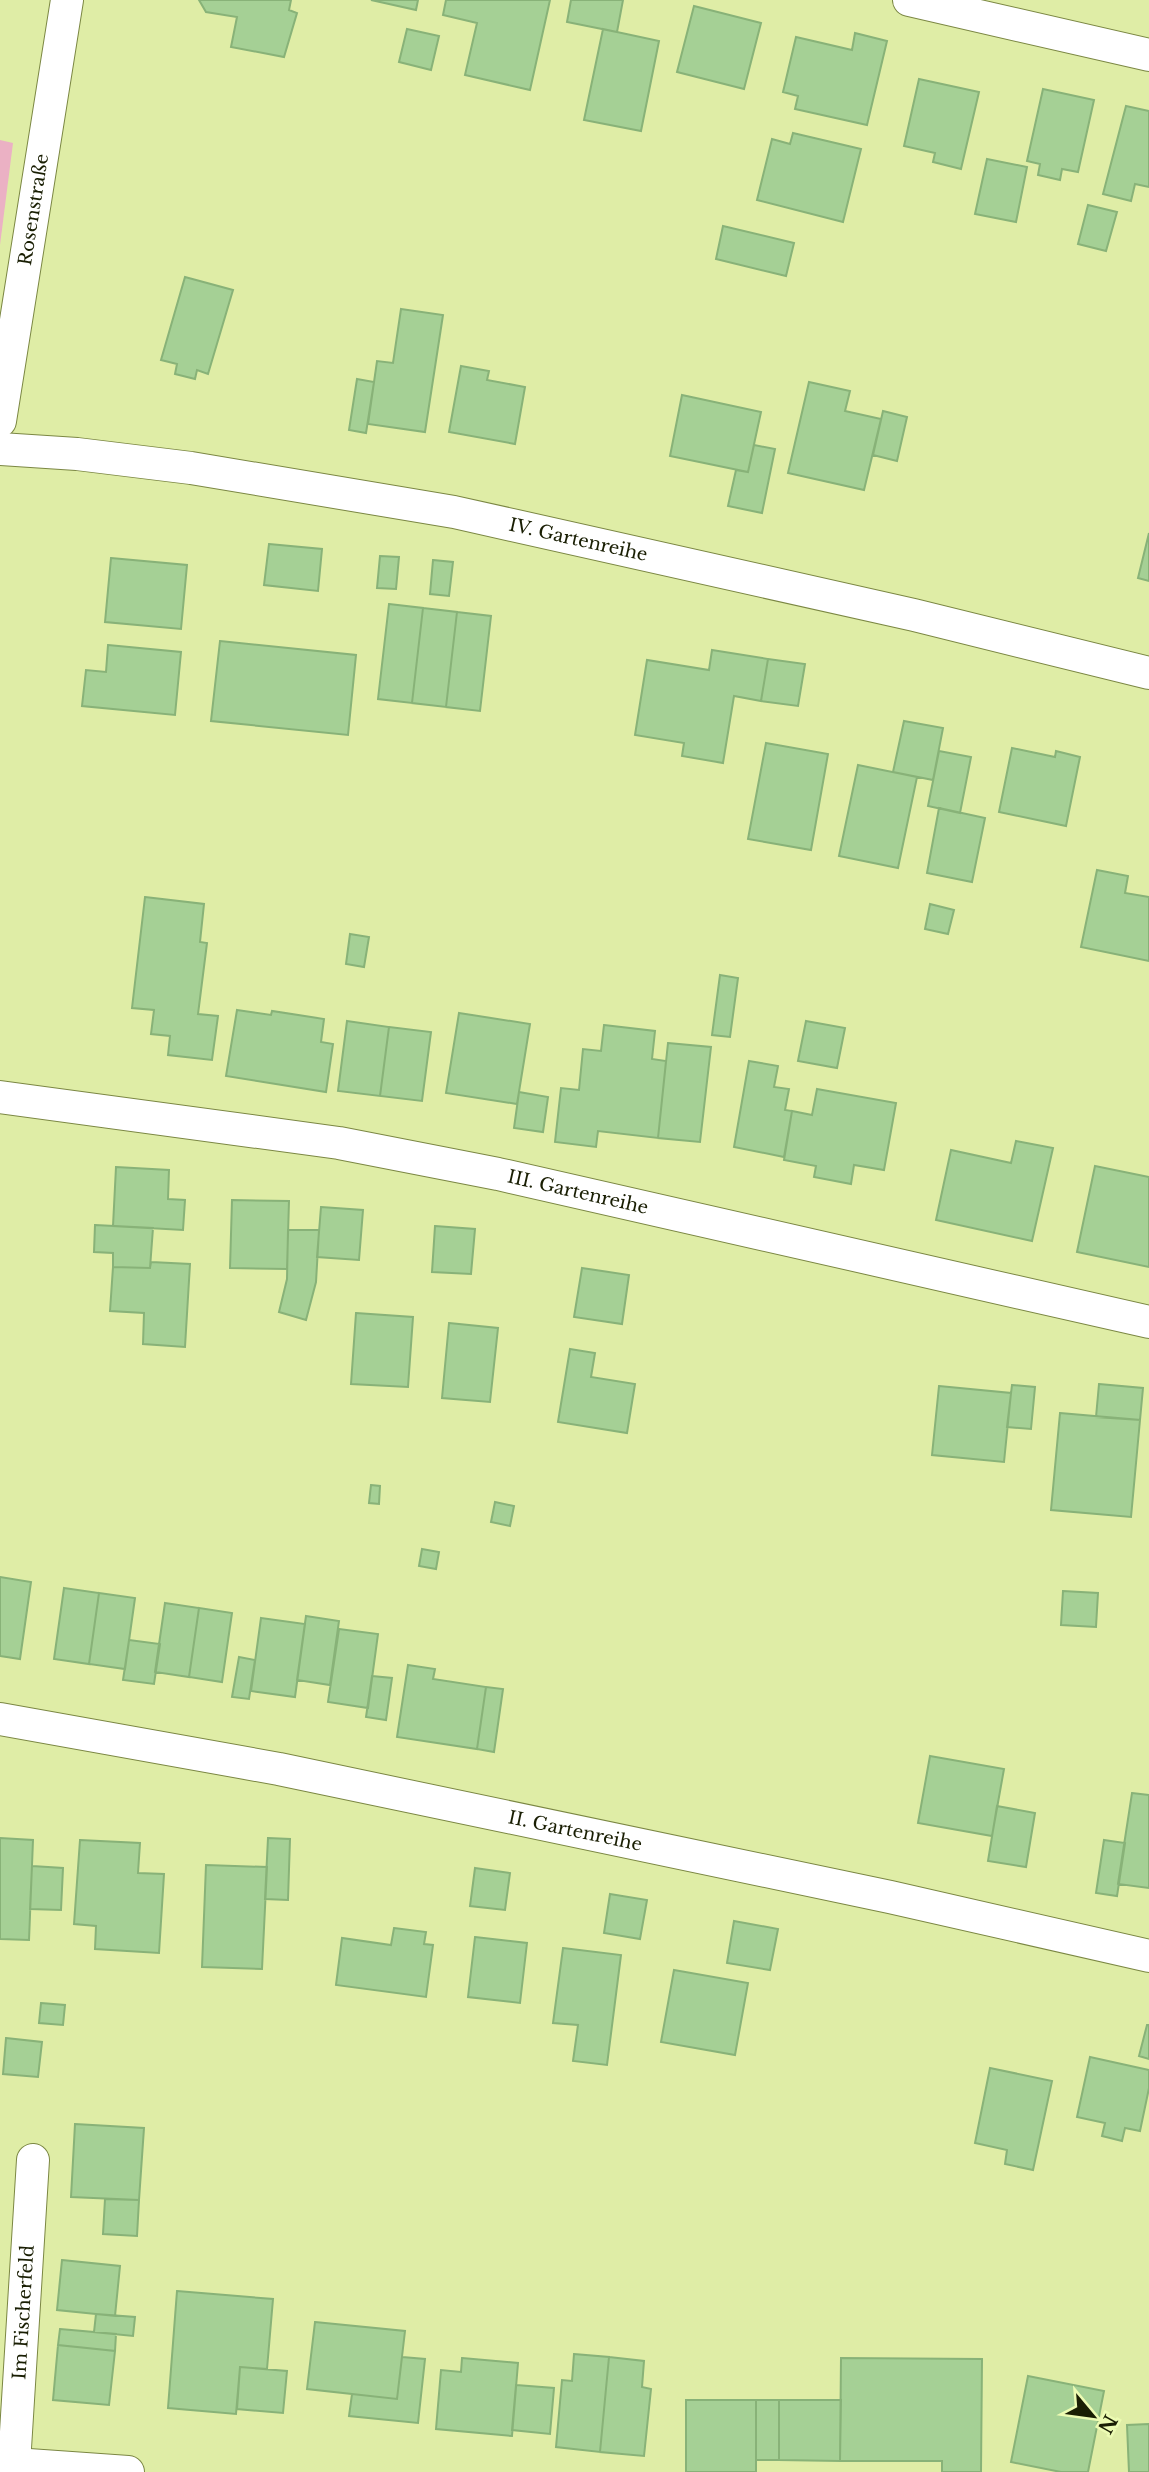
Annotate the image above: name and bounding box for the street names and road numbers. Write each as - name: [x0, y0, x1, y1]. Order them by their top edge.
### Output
- street label: Rosenstraße: [14, 152, 53, 267]
- street label: IV. Gartenreihe: [507, 514, 650, 566]
- street label: III. Gartenreihe: [505, 1165, 650, 1219]
- street label: II. Gartenreihe: [506, 1806, 644, 1856]
- street label: Im Fischerfeld: [8, 2244, 39, 2380]

